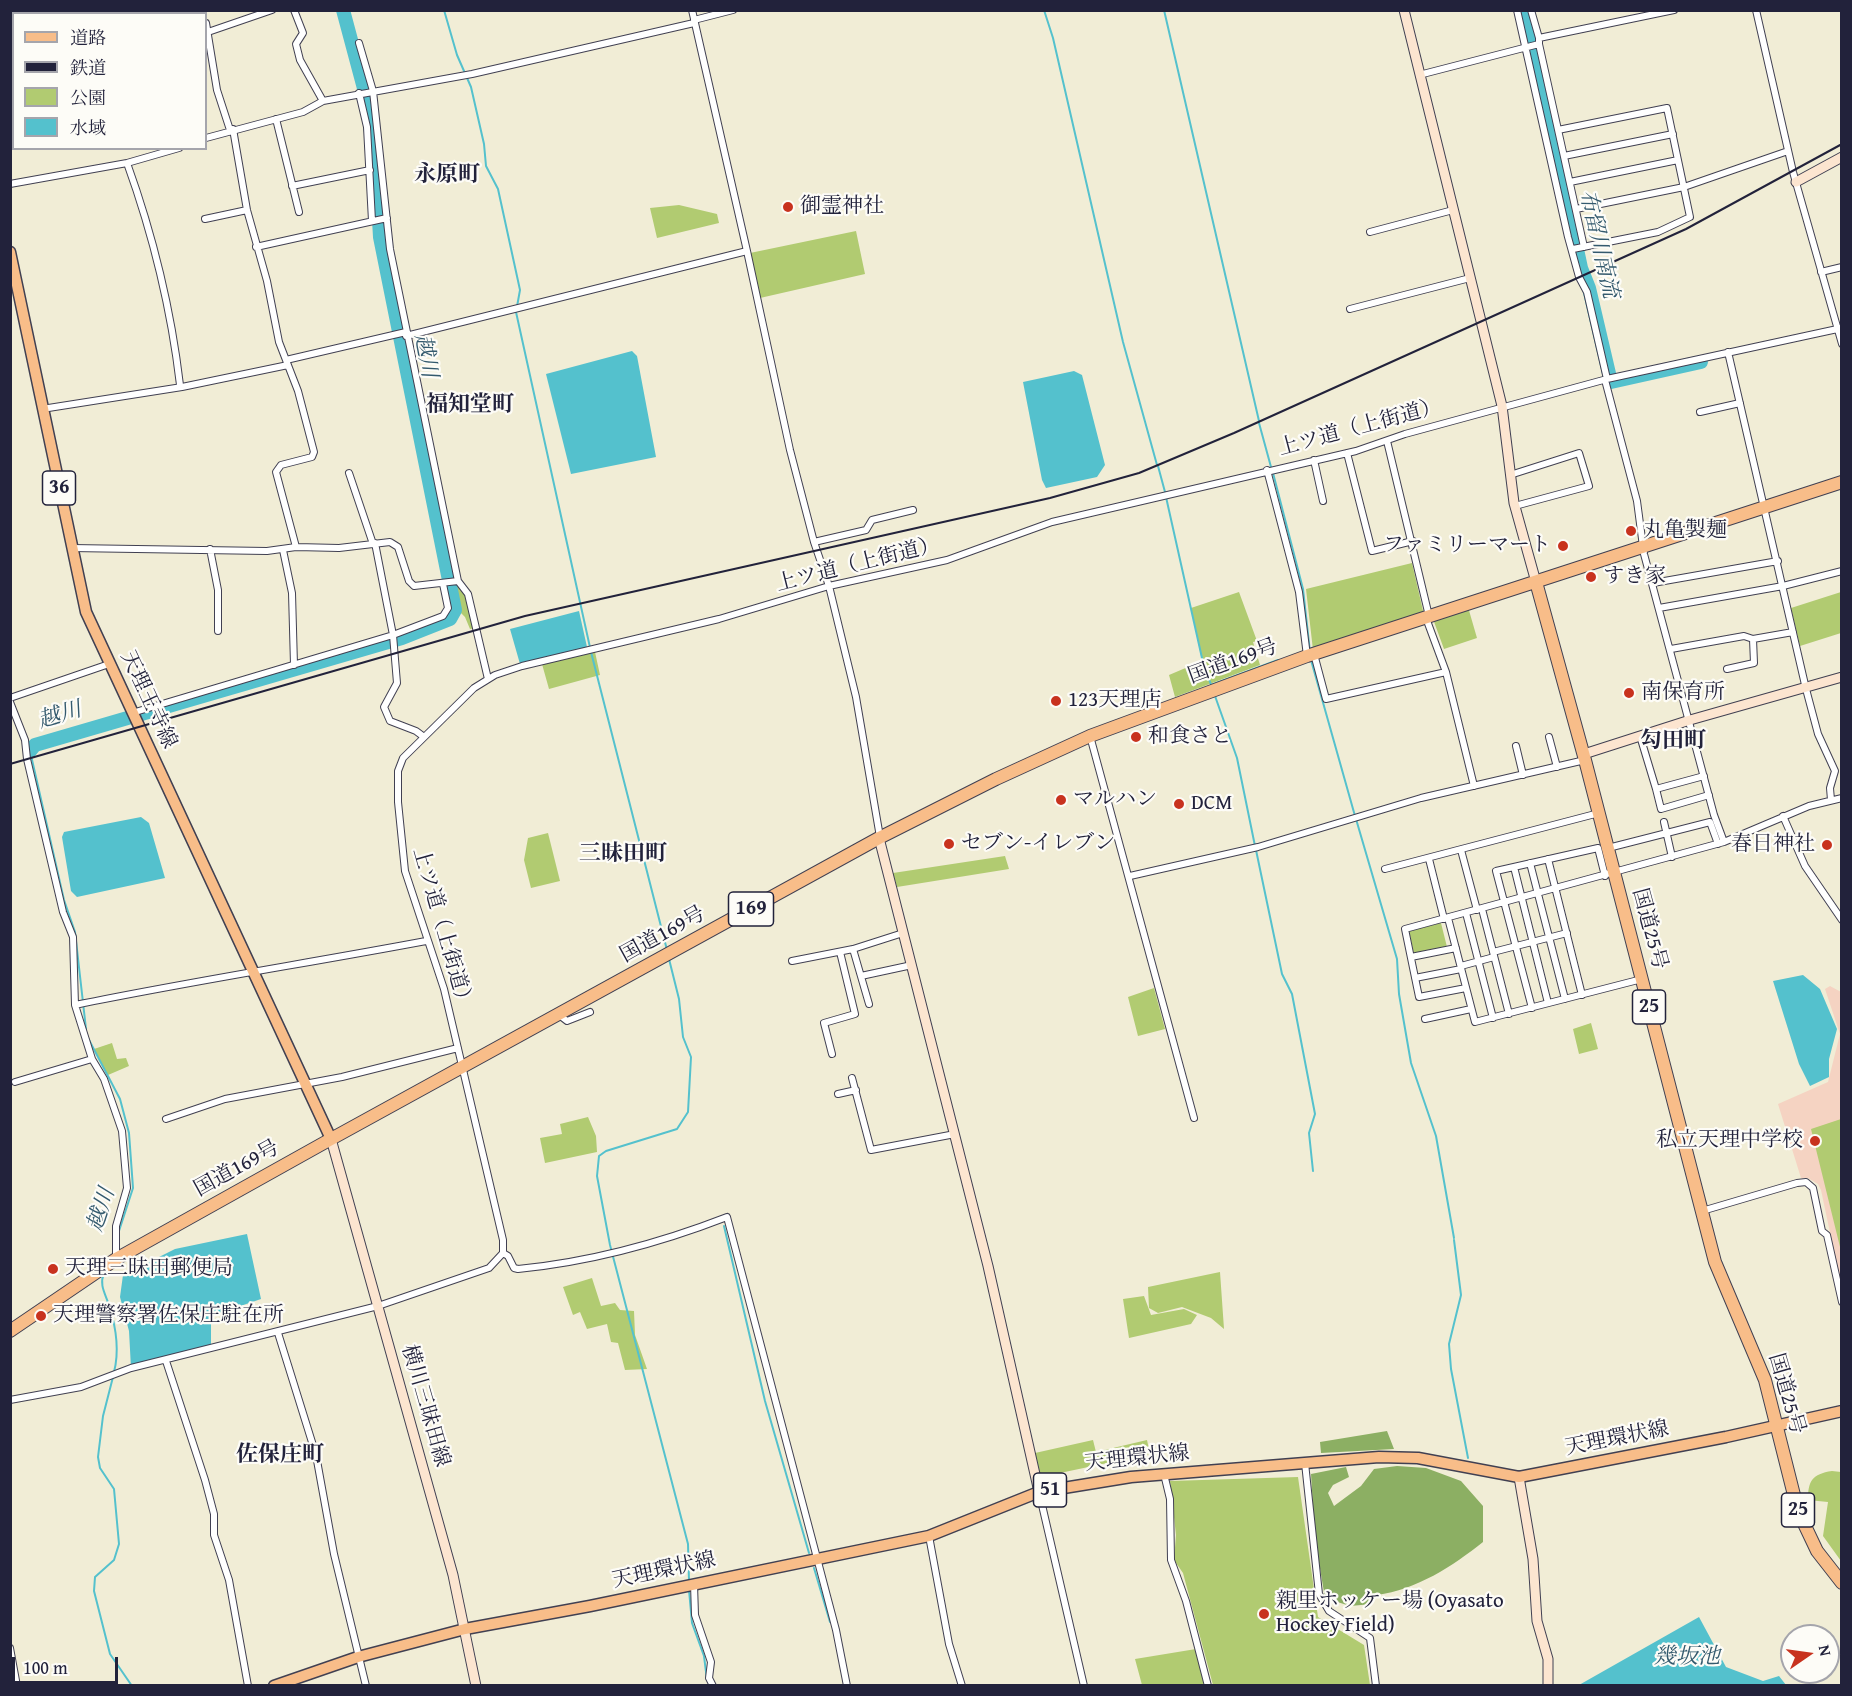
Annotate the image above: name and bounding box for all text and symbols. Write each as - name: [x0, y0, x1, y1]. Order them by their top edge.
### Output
- legend: [12, 12, 207, 150]
- text: 道路: [70, 24, 106, 51]
- text: 鉄道: [70, 54, 106, 81]
- text: 公園: [70, 84, 106, 111]
- text: 水域: [70, 114, 106, 141]
- district label: 永原町: [414, 162, 480, 188]
- water label: 布留川南流: [1573, 187, 1623, 301]
- place label: 御霊神社: [800, 194, 884, 220]
- marker: 御霊神社: [781, 200, 795, 214]
- water label: 越川: [408, 332, 442, 380]
- district label: 福知堂町: [426, 392, 514, 418]
- street label: 上ツ道（上街道）: [1276, 394, 1444, 462]
- road number: 36: [42, 471, 76, 505]
- place label: 丸亀製麺: [1643, 518, 1727, 544]
- marker: 丸亀製麺: [1624, 524, 1638, 538]
- street label: 上ツ道（上街道）: [773, 532, 943, 598]
- place label: ファミリーマート: [1383, 533, 1551, 559]
- marker: ファミリーマート: [1556, 539, 1570, 553]
- place label: すき家: [1603, 564, 1666, 590]
- marker: すき家: [1584, 570, 1598, 584]
- street label: 国道169号: [1185, 634, 1281, 690]
- street label: 天理王寺線: [114, 647, 182, 753]
- place label: 南保育所: [1641, 680, 1725, 706]
- marker: 南保育所: [1622, 686, 1636, 700]
- place label: 123天理店: [1068, 688, 1161, 714]
- marker: 123天理店: [1049, 694, 1063, 708]
- water label: 越川: [35, 697, 85, 735]
- place label: 和食さと: [1148, 724, 1232, 750]
- district label: 勾田町: [1640, 728, 1706, 754]
- marker: 和食さと: [1129, 730, 1143, 744]
- place label: マルハン: [1073, 787, 1157, 813]
- place label: DCM: [1191, 791, 1232, 817]
- marker: マルハン: [1054, 793, 1068, 807]
- marker: DCM: [1172, 797, 1186, 811]
- place label: セブン-イレブン: [961, 831, 1115, 857]
- place label: 春日神社: [1731, 832, 1815, 858]
- marker: セブン-イレブン: [942, 837, 956, 851]
- marker: 春日神社: [1820, 838, 1834, 852]
- district label: 三昧田町: [579, 841, 667, 867]
- street label: 上ツ道（上街道）: [407, 845, 477, 1013]
- street label: 国道25号: [1626, 886, 1672, 972]
- road number: 169: [728, 892, 774, 926]
- street label: 国道169号: [616, 901, 710, 969]
- road number: 25: [1632, 990, 1666, 1024]
- place label: 私立天理中学校: [1656, 1128, 1803, 1154]
- marker: 私立天理中学校: [1808, 1134, 1822, 1148]
- street label: 国道169号: [190, 1135, 284, 1203]
- water label: 越川: [83, 1185, 121, 1235]
- place label: 天理三昧田郵便局: [65, 1256, 233, 1282]
- marker: 天理三昧田郵便局: [46, 1262, 60, 1276]
- place label: 天理警察署佐保庄駐在所: [53, 1303, 284, 1329]
- marker: 天理警察署佐保庄駐在所: [34, 1309, 48, 1323]
- street label: 横川三昧田線: [396, 1342, 454, 1470]
- street label: 国道25号: [1762, 1351, 1810, 1437]
- street label: 天理環状線: [1563, 1417, 1671, 1461]
- street label: 天理環状線: [1083, 1441, 1191, 1477]
- district label: 佐保庄町: [236, 1442, 324, 1468]
- road number: 51: [1034, 1473, 1066, 1507]
- road number: 25: [1782, 1493, 1814, 1527]
- street label: 天理環状線: [610, 1548, 718, 1594]
- place label: 親里ホッケー場 (Oyasato Hockey Field): [1276, 1589, 1504, 1639]
- marker: 親里ホッケー場 (Oyasato Hockey Field): [1257, 1607, 1271, 1621]
- north arrow: [1780, 1624, 1840, 1684]
- text: N: [1813, 1642, 1838, 1658]
- water label: 幾坂池: [1654, 1644, 1720, 1670]
- scale bar: [15, 1645, 122, 1683]
- text: 100 m: [23, 1654, 68, 1681]

